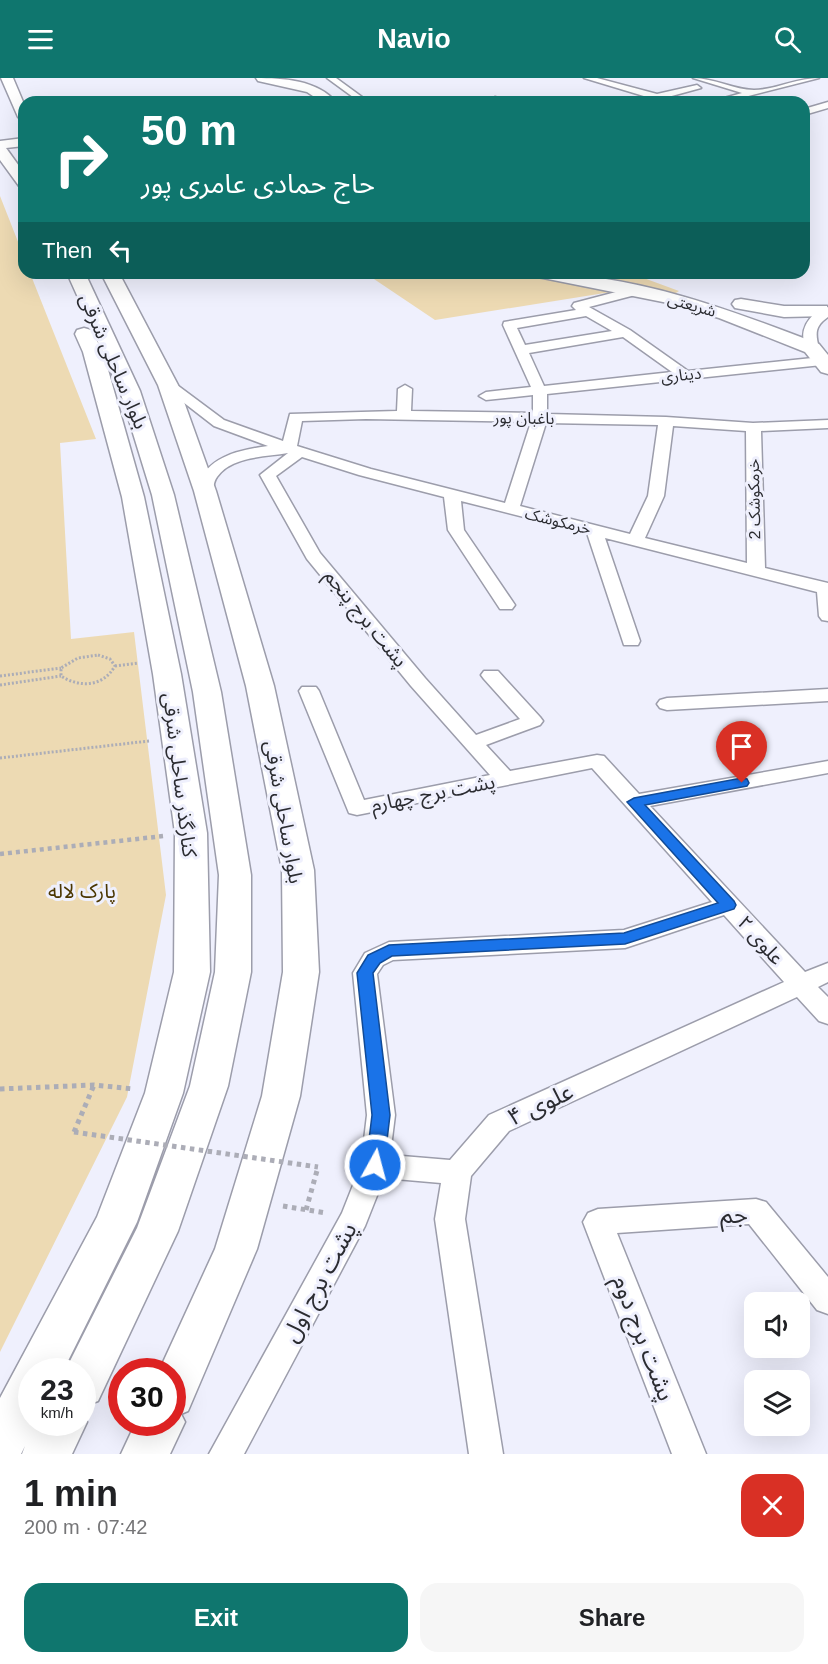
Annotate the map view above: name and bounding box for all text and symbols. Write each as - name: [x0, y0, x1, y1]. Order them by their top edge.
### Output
- icon: menu: [24, 23, 57, 56]
- icon: search: [771, 23, 804, 56]
- text: Navio: [377, 24, 451, 54]
- text: 50 m: [141, 107, 237, 154]
- icon: right: [42, 120, 120, 198]
- text: حاج حمادی عامری پور: [141, 169, 375, 199]
- icon: left: [104, 234, 137, 267]
- text: Then: [42, 238, 92, 263]
- street label: بلوار ساحلی شرقی: [75, 290, 152, 432]
- street label: شریعتی: [666, 290, 718, 321]
- street label: دیناری: [660, 364, 702, 387]
- street label: باغبان پور: [492, 409, 555, 429]
- street label: خرمکوشک 2: [745, 458, 764, 539]
- street label: خرمکوشک: [523, 505, 593, 538]
- street label: پشت برج پنجم: [317, 565, 412, 674]
- street label: کنارگذر ساحلی شرقی: [158, 692, 201, 859]
- pin: [716, 721, 767, 783]
- icon: arrive: [725, 730, 758, 763]
- street label: بلوار ساحلی شرقی: [260, 739, 307, 885]
- street label: پشت برج چهارم: [369, 770, 498, 820]
- park label: پارک لاله: [48, 880, 116, 904]
- street label: علوی ۲: [733, 911, 788, 969]
- street label: علوی ۴: [503, 1077, 578, 1132]
- position arrow: [343, 1133, 407, 1197]
- street label: جم: [720, 1201, 748, 1232]
- street label: پشت برج اول: [276, 1218, 365, 1348]
- street label: پشت برج دوم: [603, 1271, 680, 1406]
- map controls: [744, 1292, 810, 1436]
- button: sound: [744, 1292, 810, 1358]
- speed limit sign: 30: [108, 1358, 186, 1436]
- button: layers: [744, 1370, 810, 1436]
- text: 23: [40, 1373, 74, 1406]
- text: km/h: [41, 1404, 73, 1421]
- text: 1 min: [24, 1473, 118, 1514]
- button: close: [741, 1474, 804, 1537]
- text: 200 m · 07:42: [24, 1516, 147, 1538]
- button: Exit: [24, 1583, 408, 1652]
- button: Share: [420, 1583, 804, 1652]

